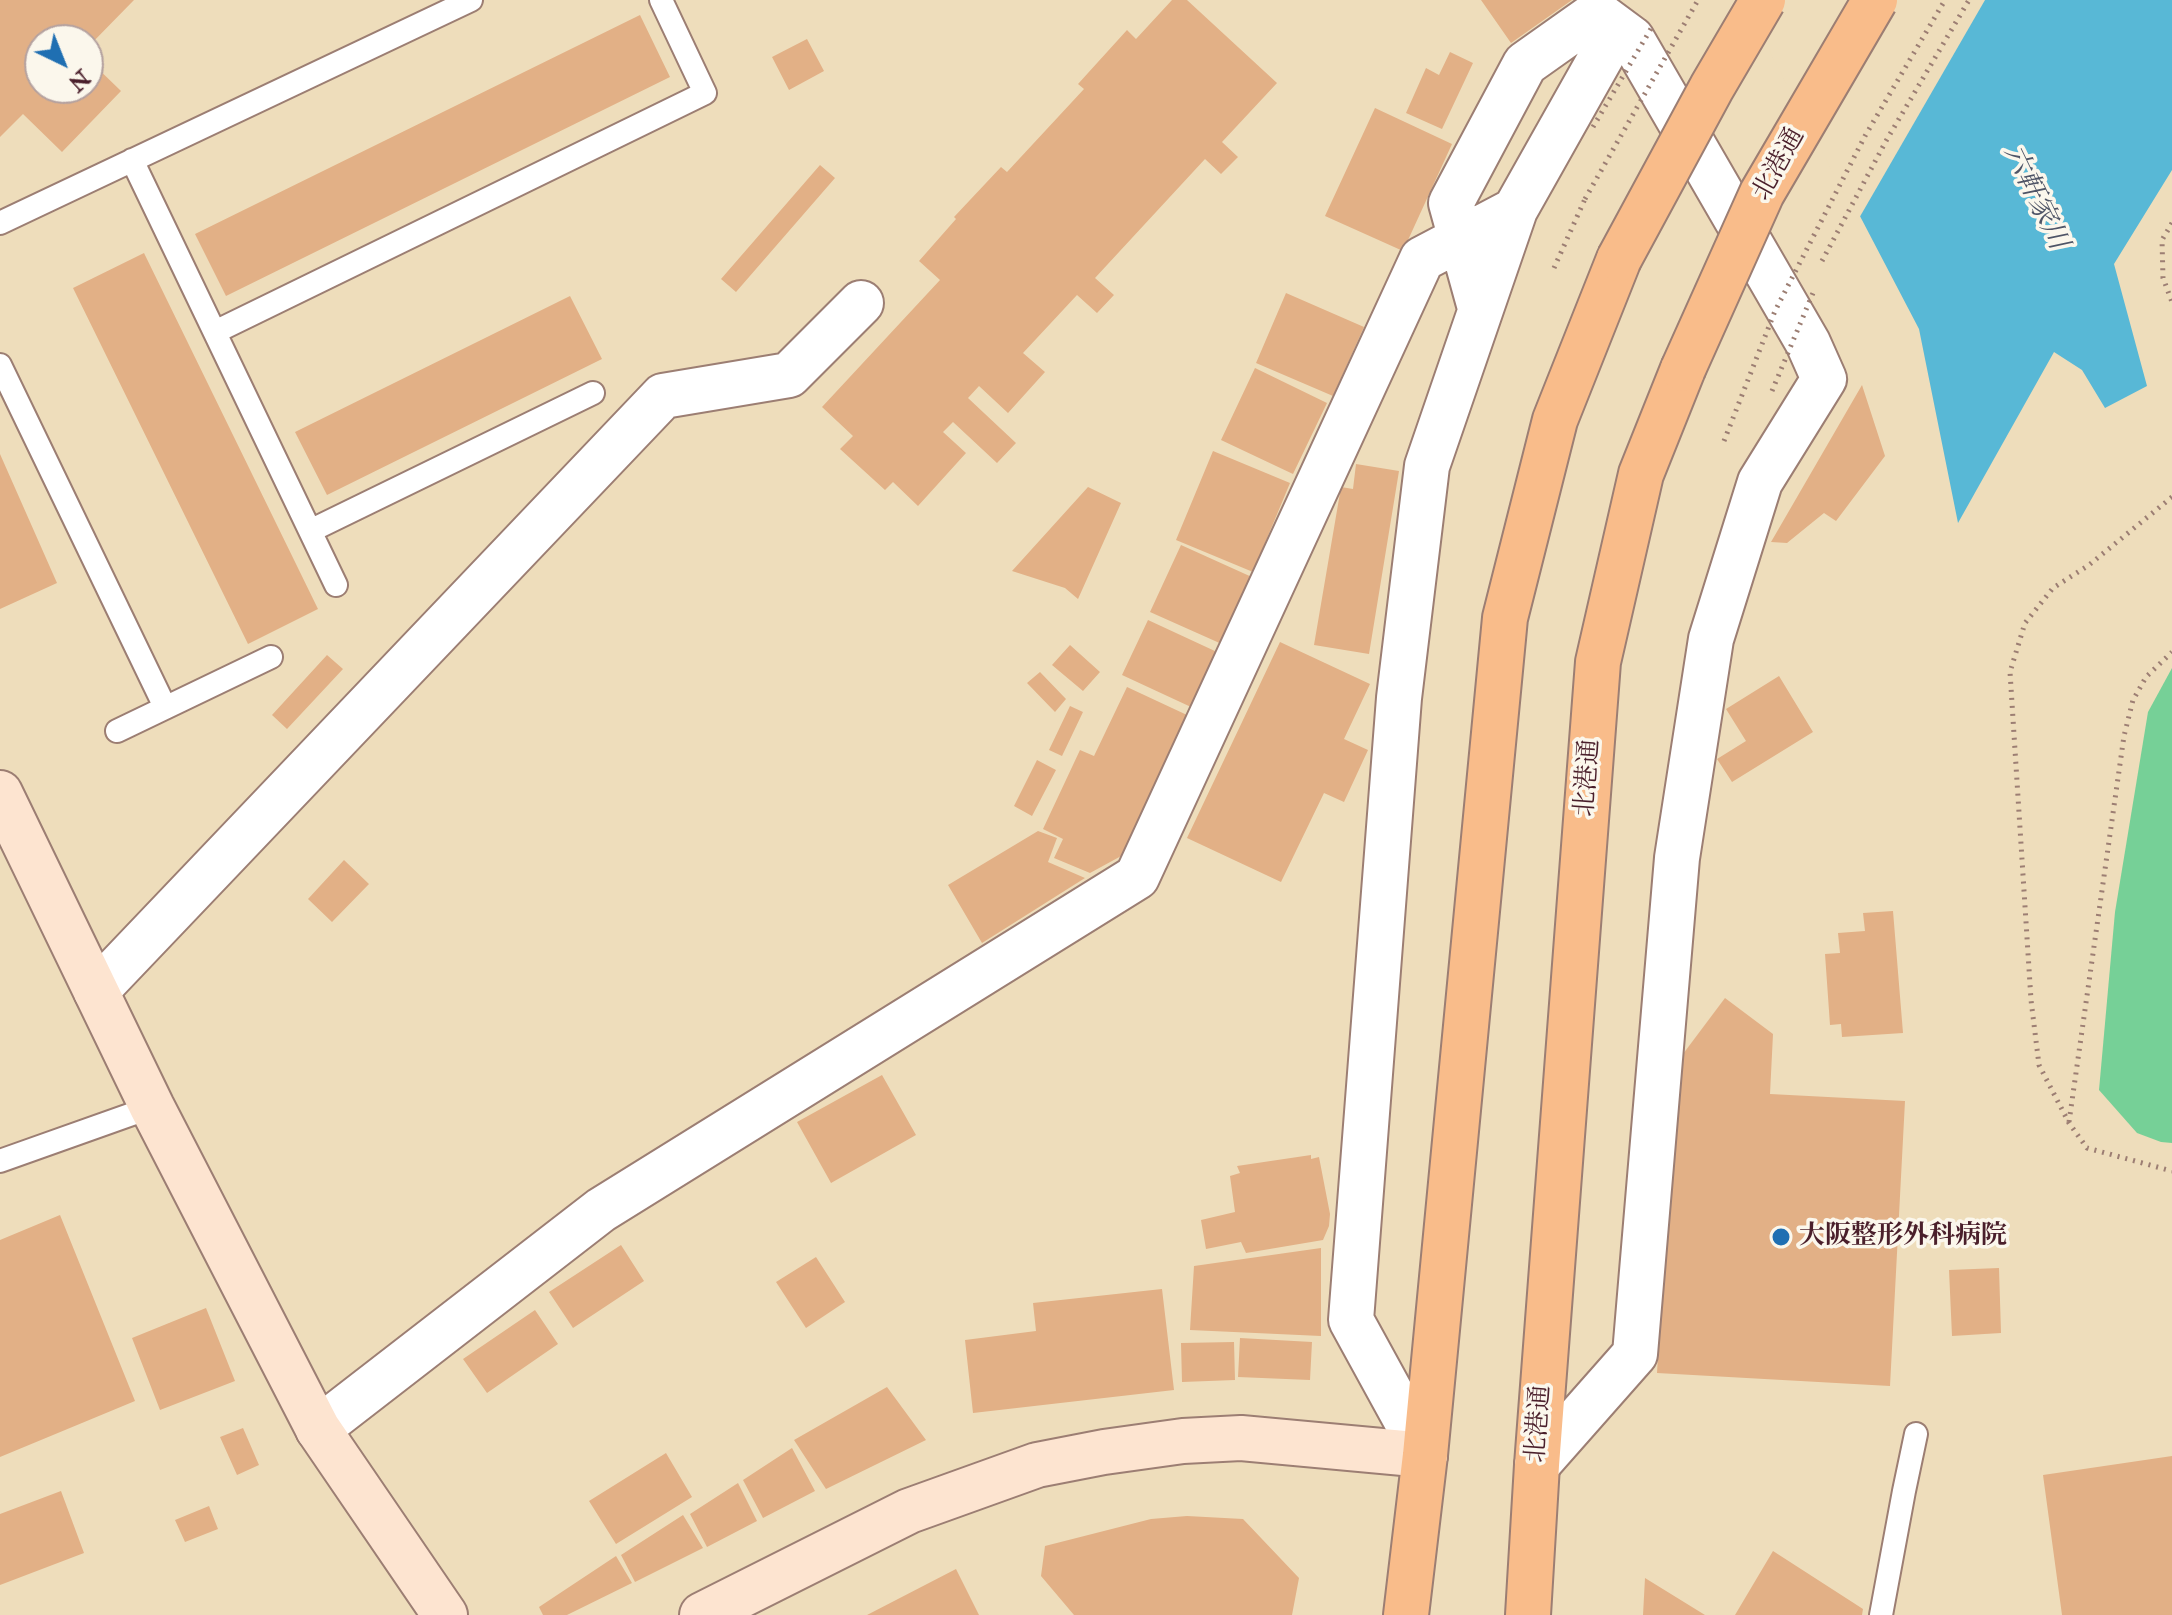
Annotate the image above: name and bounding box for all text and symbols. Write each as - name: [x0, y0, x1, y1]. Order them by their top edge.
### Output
- north arrow: [24, 24, 104, 104]
- text: N: [62, 63, 96, 97]
- street label: 北港通: [1747, 123, 1813, 207]
- water label: 六軒家川: [1994, 140, 2074, 256]
- street label: 北港通: [1571, 738, 1607, 818]
- place label: 大阪整形外科病院: [1799, 1221, 2007, 1253]
- marker: 大阪整形外科病院: [1770, 1226, 1792, 1248]
- street label: 北港通: [1522, 1384, 1558, 1464]

